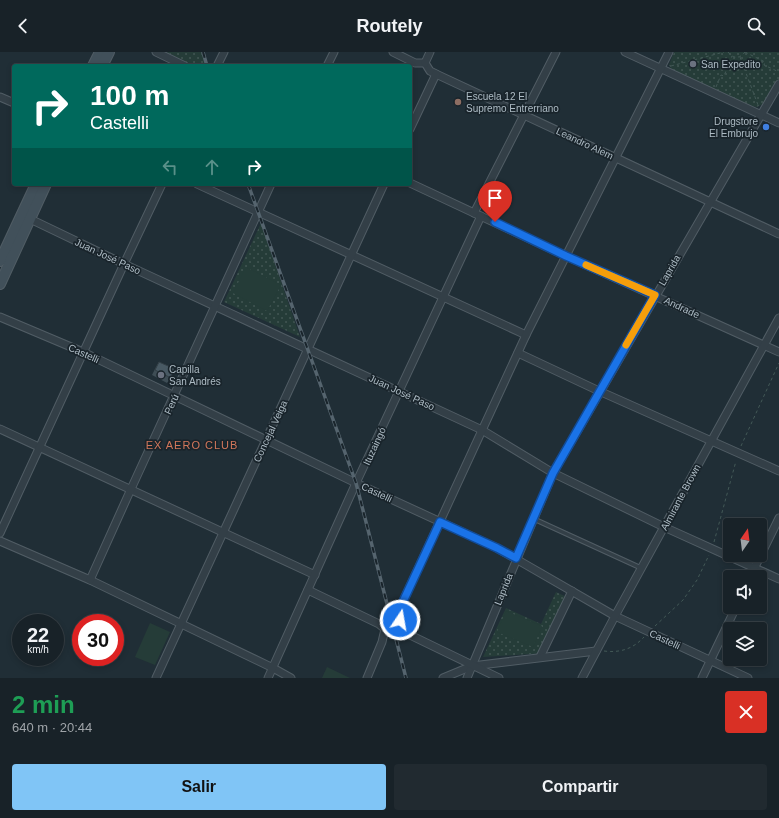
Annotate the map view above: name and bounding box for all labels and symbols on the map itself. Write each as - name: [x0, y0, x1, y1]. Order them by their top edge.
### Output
- marker: San Expedito: [688, 59, 698, 69]
- place label: San Expedito: [701, 59, 761, 70]
- place label: Escuela 12 El Supremo Entrerriano: [466, 91, 559, 114]
- marker: Escuela 12 El Supremo Entrerriano: [453, 97, 463, 107]
- place label: Drugstore El Embrujo: [709, 116, 758, 139]
- marker: Drugstore El Embrujo: [761, 122, 771, 132]
- street label: Leandro Alem: [554, 125, 615, 161]
- pin: [478, 181, 512, 222]
- street label: Juan José Paso: [73, 236, 143, 277]
- street label: Laprida: [656, 253, 683, 287]
- street label: Andrade: [662, 294, 702, 321]
- street label: Castelli: [67, 342, 101, 365]
- place label: Capilla San Andrés: [169, 364, 221, 387]
- marker: Capilla San Andrés: [156, 370, 166, 380]
- street label: Juan José Paso: [367, 372, 437, 413]
- street label: Perú: [162, 392, 181, 416]
- street label: Concejal Veiga: [251, 398, 290, 464]
- street label: Ituzaingó: [361, 425, 388, 467]
- district label: EX AERO CLUB: [146, 439, 238, 451]
- street label: Almirante Brown: [658, 462, 703, 532]
- street label: Castelli: [360, 481, 394, 504]
- north arrow: [723, 518, 767, 562]
- street label: Laprida: [492, 571, 515, 607]
- position arrow: [379, 599, 421, 641]
- speed limit sign: 30: [72, 614, 124, 666]
- street label: Castelli: [648, 628, 682, 651]

